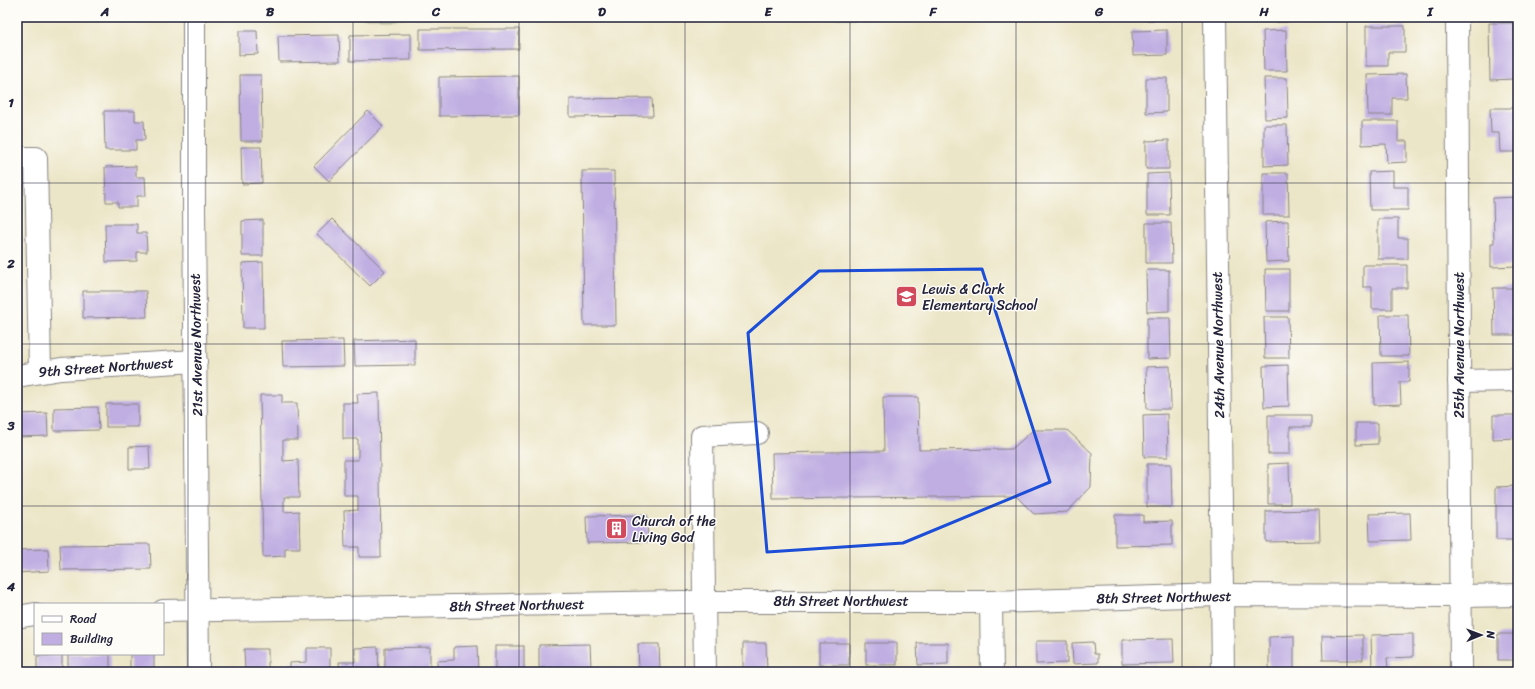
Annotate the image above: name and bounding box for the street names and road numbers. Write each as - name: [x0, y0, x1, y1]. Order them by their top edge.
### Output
- street label: 24th Avenue Northwest: [1205, 272, 1232, 418]
- street label: 25th Avenue Northwest: [1447, 272, 1472, 418]
- street label: 21st Avenue Northwest: [183, 273, 210, 417]
- street label: 9th Street Northwest: [38, 350, 174, 385]
- street label: 8th Street Northwest: [1096, 584, 1232, 611]
- street label: 8th Street Northwest: [773, 589, 909, 614]
- street label: 8th Street Northwest: [449, 592, 585, 619]

